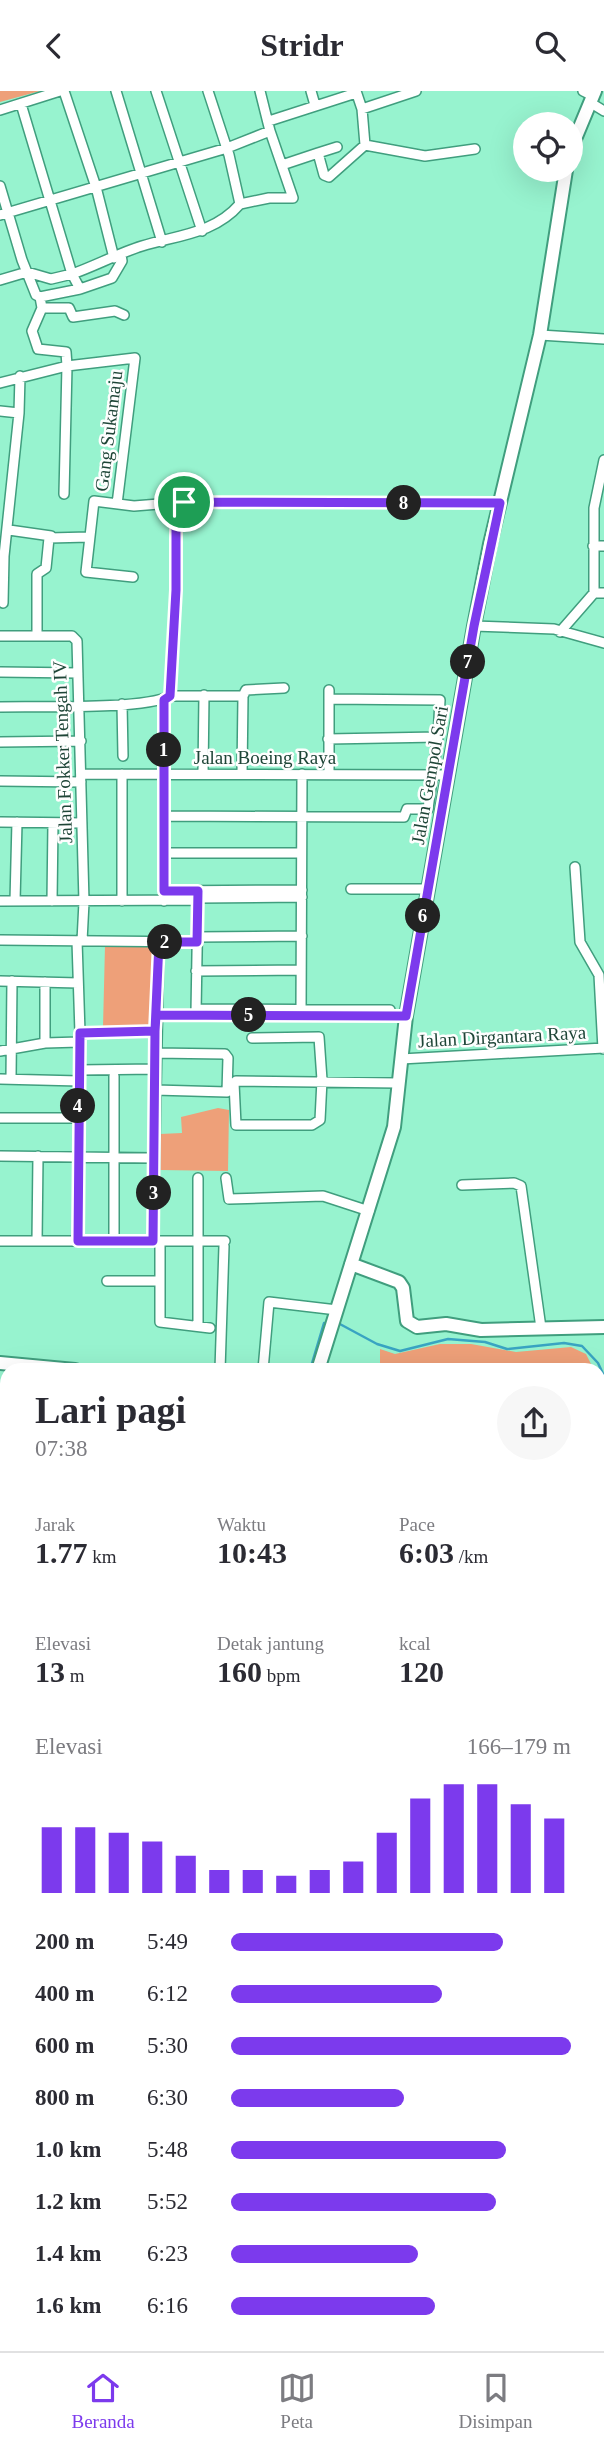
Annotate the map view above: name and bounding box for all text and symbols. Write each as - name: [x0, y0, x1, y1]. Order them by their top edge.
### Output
- icon: back: [35, 27, 73, 65]
- text: Stridr: [260, 27, 344, 63]
- icon: search: [531, 27, 569, 65]
- map controls: [513, 112, 583, 182]
- button: locate: [513, 112, 583, 182]
- street label: Gang Sukamaju: [91, 369, 126, 493]
- pin: [154, 472, 214, 532]
- icon: arrive: [165, 483, 203, 521]
- pin: 8: [386, 485, 422, 521]
- text: 8: [399, 492, 408, 513]
- pin: 7: [450, 645, 486, 679]
- text: 7: [463, 651, 472, 672]
- street label: Jalan Fokker Tengah IV: [49, 660, 76, 844]
- street label: Jalan Gempol Sari: [407, 704, 452, 846]
- pin: 1: [146, 733, 182, 767]
- text: 1: [159, 739, 168, 760]
- street label: Jalan Boeing Raya: [194, 747, 337, 768]
- pin: 6: [406, 899, 440, 933]
- text: 6: [418, 905, 427, 926]
- pin: 2: [148, 925, 182, 959]
- text: 2: [160, 931, 169, 952]
- pin: 5: [232, 997, 266, 1033]
- text: 5: [244, 1004, 253, 1025]
- street label: Jalan Dirgantara Raya: [417, 1022, 587, 1051]
- pin: 4: [60, 1089, 96, 1123]
- text: 4: [73, 1095, 82, 1116]
- pin: 3: [136, 1175, 172, 1211]
- text: 3: [149, 1182, 158, 1203]
- button: share: [497, 1386, 571, 1460]
- text: Lari pagi: [35, 1389, 186, 1431]
- text: 07:38: [35, 1436, 87, 1461]
- text: Jarak: [35, 1514, 75, 1535]
- text: Waktu: [217, 1514, 266, 1535]
- text: Pace: [399, 1514, 435, 1535]
- text: 1.77: [35, 1536, 88, 1569]
- text: 10:43: [217, 1536, 287, 1569]
- text: 6:03: [399, 1536, 454, 1569]
- text: km: [88, 1546, 117, 1567]
- text: /km: [454, 1546, 488, 1567]
- text: Elevasi: [35, 1633, 91, 1654]
- text: Detak jantung: [217, 1633, 324, 1654]
- text: kcal: [399, 1633, 431, 1654]
- text: 13: [35, 1655, 65, 1688]
- text: 160: [217, 1655, 262, 1688]
- text: 120: [399, 1655, 444, 1688]
- text: m: [65, 1665, 85, 1686]
- text: bpm: [262, 1665, 301, 1686]
- text: Elevasi: [35, 1734, 103, 1759]
- text: 166–179 m: [467, 1734, 571, 1759]
- text: 200 m: [35, 1929, 94, 1954]
- text: 5:49: [147, 1929, 188, 1954]
- text: 400 m: [35, 1981, 94, 2006]
- text: 6:12: [147, 1981, 188, 2006]
- text: 600 m: [35, 2033, 94, 2058]
- text: 5:30: [147, 2033, 188, 2058]
- text: 800 m: [35, 2085, 94, 2110]
- text: 6:30: [147, 2085, 188, 2110]
- text: 1.0 km: [35, 2137, 101, 2162]
- text: 5:48: [147, 2137, 188, 2162]
- text: 1.2 km: [35, 2189, 101, 2214]
- text: 5:52: [147, 2189, 188, 2214]
- text: 1.4 km: [35, 2241, 101, 2266]
- text: 6:23: [147, 2241, 188, 2266]
- text: 1.6 km: [35, 2293, 101, 2318]
- text: 6:16: [147, 2293, 188, 2318]
- tab: Beranda: [71, 2369, 135, 2433]
- tab: Peta: [278, 2369, 316, 2433]
- tab: Disimpan: [459, 2369, 533, 2433]

